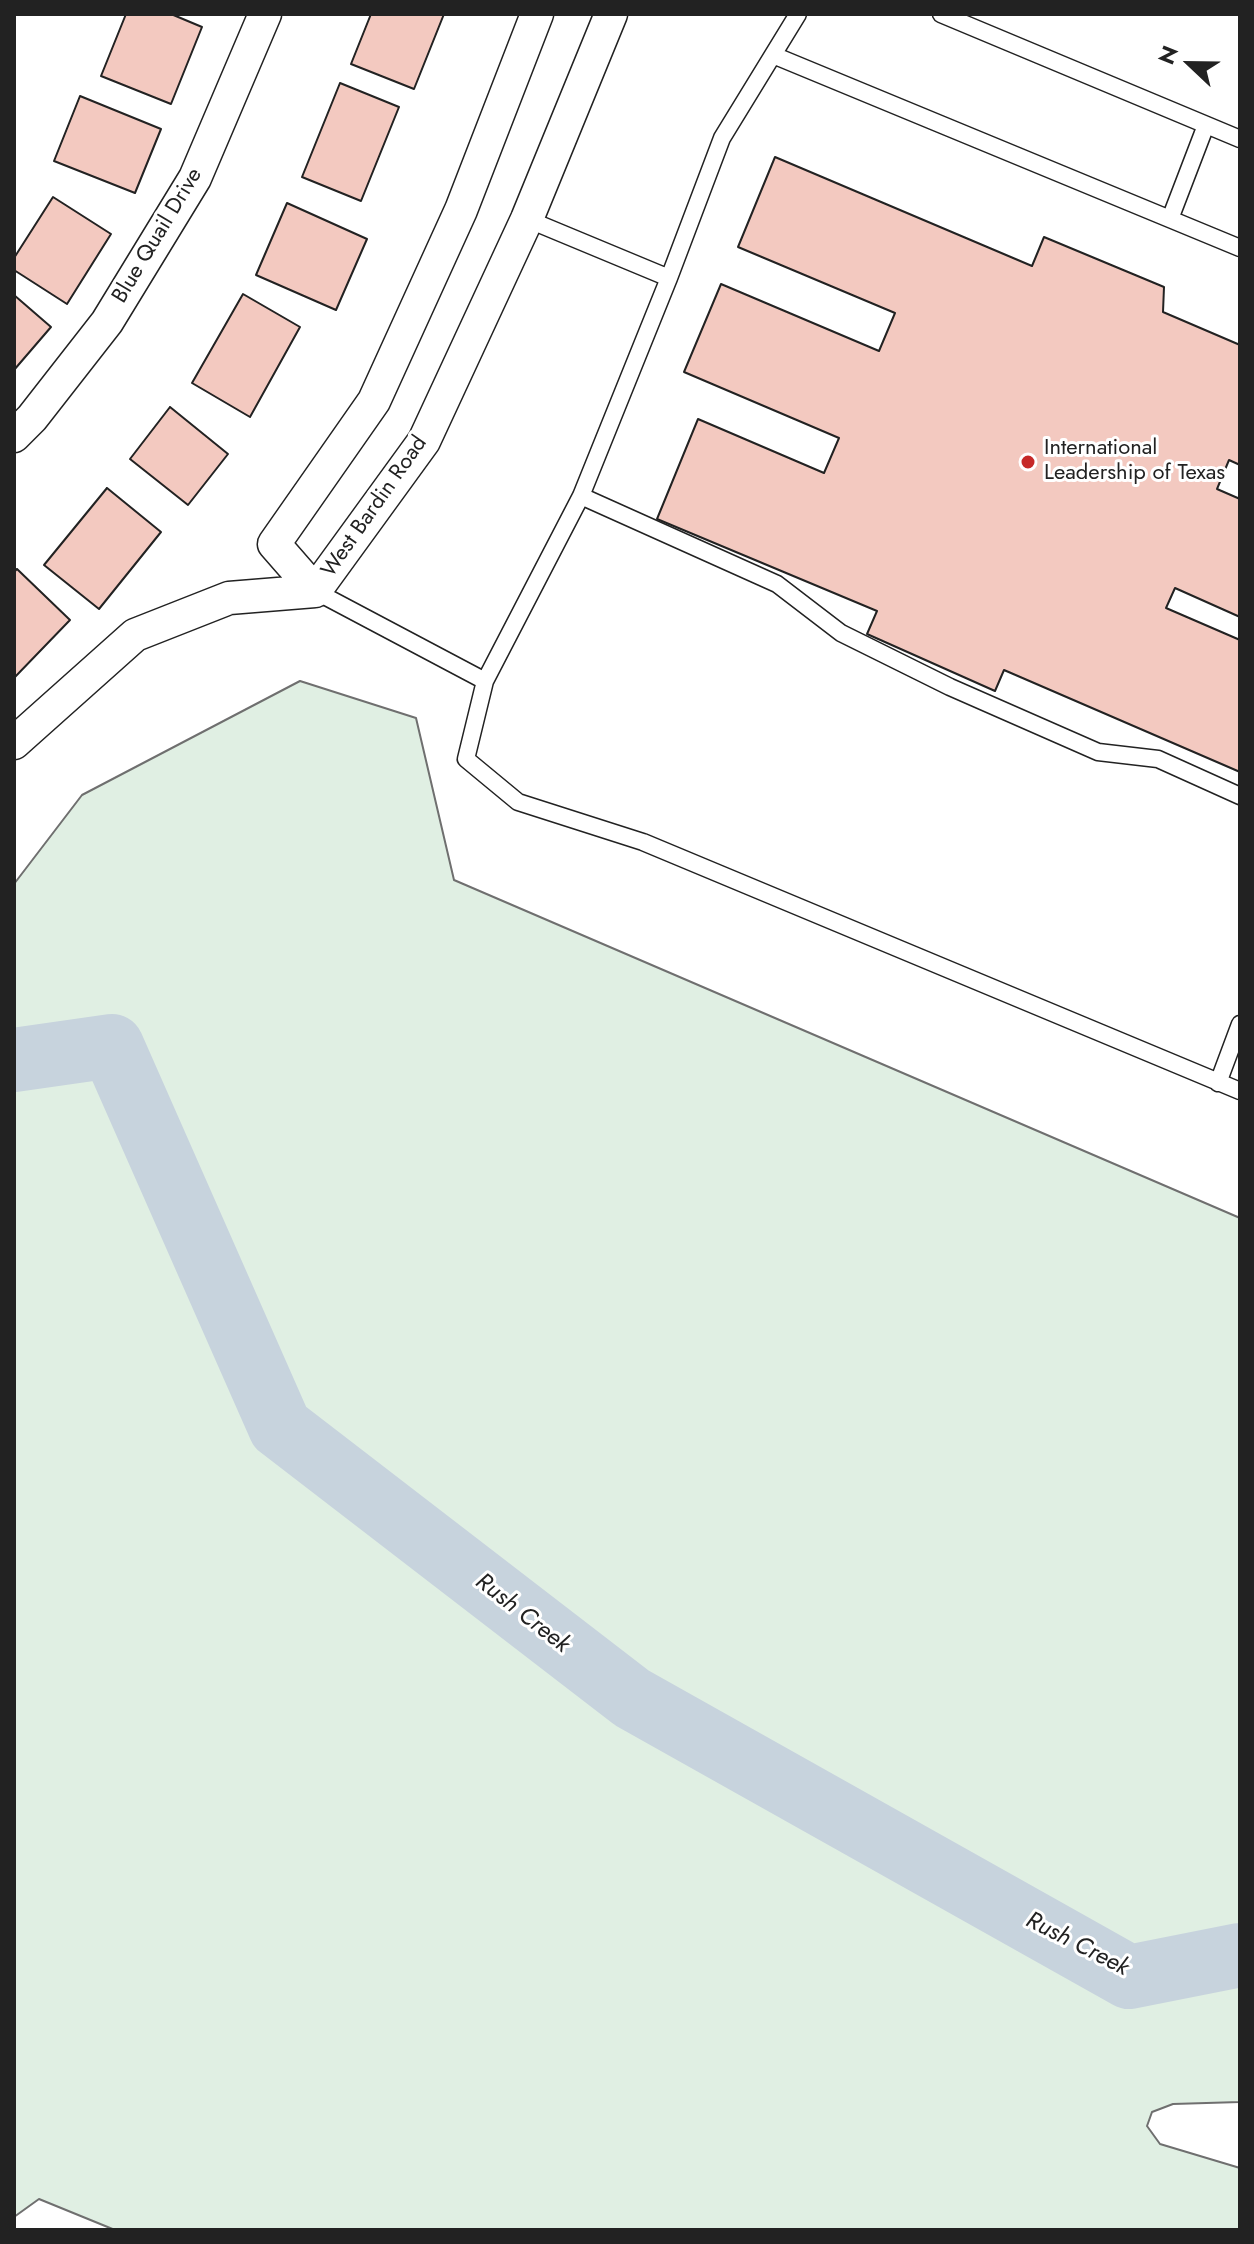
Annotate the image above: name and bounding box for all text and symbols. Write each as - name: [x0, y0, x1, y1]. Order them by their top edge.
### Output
- north arrow: [1150, 24, 1230, 104]
- text: N: [1150, 41, 1186, 69]
- street label: Blue Quail Drive: [107, 164, 209, 308]
- street label: West Bardin Road: [316, 431, 434, 583]
- place label: International Leadership of Texas: [1044, 436, 1225, 488]
- marker: International Leadership of Texas: [1019, 453, 1037, 471]
- water label: Rush Creek: [469, 1568, 575, 1660]
- water label: Rush Creek: [1021, 1907, 1133, 1983]

